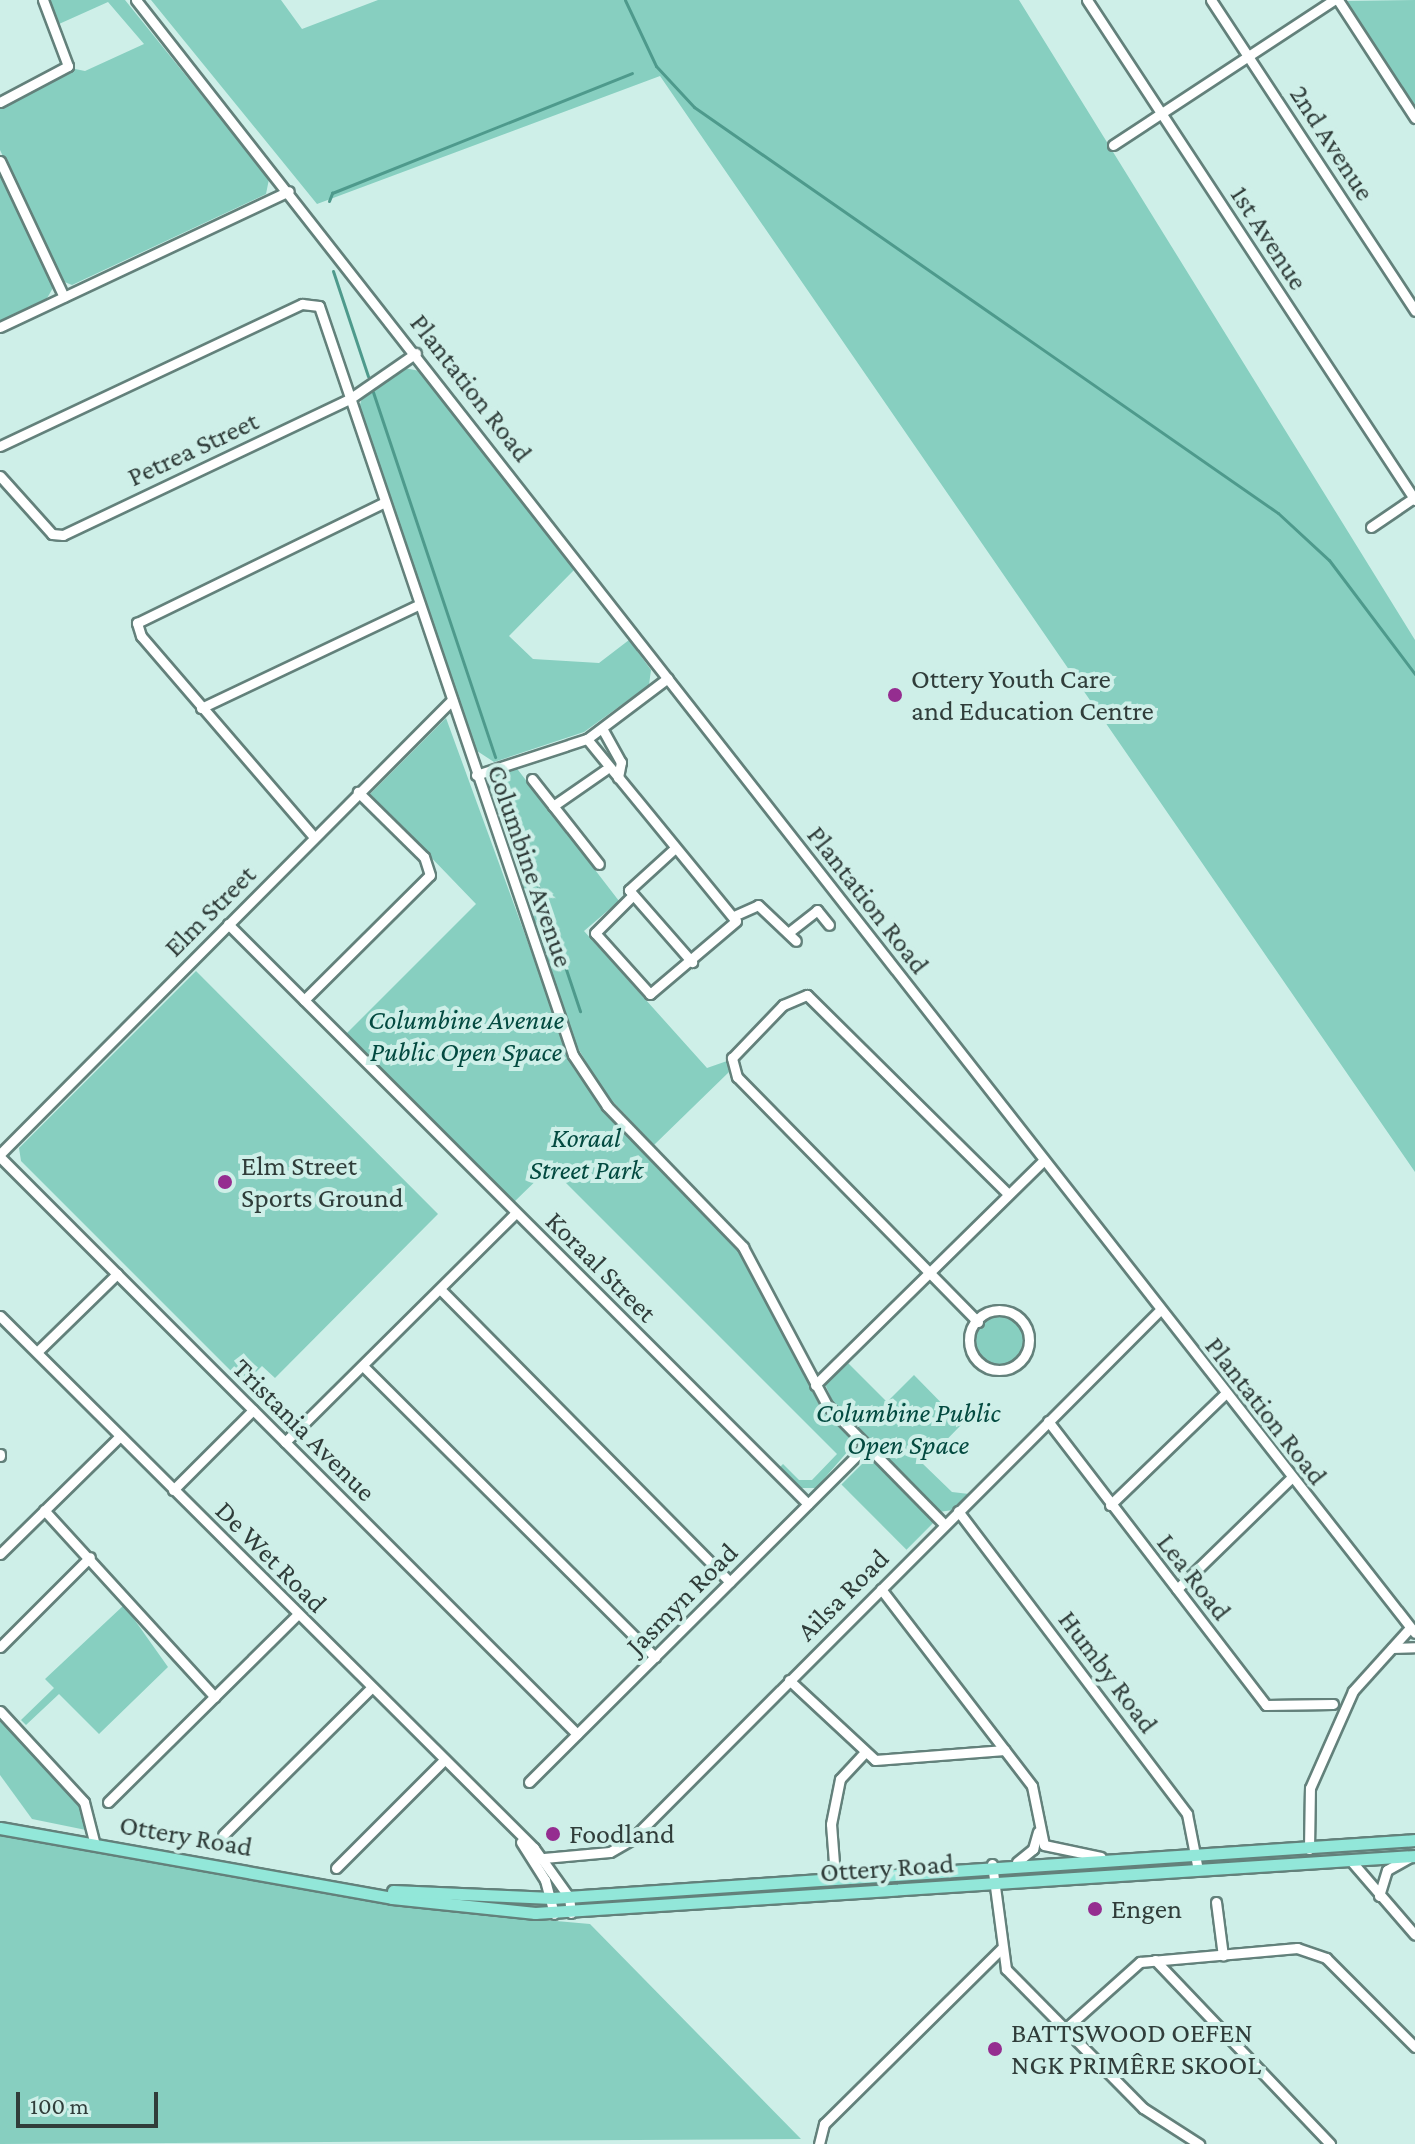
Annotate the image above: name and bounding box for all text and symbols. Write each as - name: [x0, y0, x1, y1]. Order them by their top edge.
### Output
- street label: 2nd Avenue: [1282, 79, 1382, 207]
- street label: 1st Avenue: [1223, 180, 1315, 296]
- street label: Plantation Road: [403, 307, 539, 469]
- street label: Petrea Street: [122, 404, 264, 494]
- place label: Ottery Youth Care and Education Centre: [911, 662, 1154, 728]
- marker: Ottery Youth Care and Education Centre: [886, 686, 904, 704]
- street label: Columbine Avenue: [480, 760, 580, 972]
- street label: Plantation Road: [800, 819, 936, 981]
- street label: Elm Street: [157, 858, 263, 964]
- park label: Columbine Avenue Public Open Space: [368, 1003, 564, 1069]
- park label: Koraal Street Park: [529, 1121, 643, 1187]
- place label: Elm Street Sports Ground: [241, 1149, 403, 1215]
- marker: Elm Street Sports Ground: [216, 1173, 234, 1191]
- street label: Koraal Street: [539, 1205, 663, 1329]
- street label: Plantation Road: [1198, 1330, 1334, 1492]
- street label: Tristania Avenue: [225, 1351, 383, 1509]
- park label: Columbine Public Open Space: [816, 1396, 1000, 1462]
- street label: De Wet Road: [208, 1494, 334, 1620]
- street label: Lea Road: [1150, 1527, 1238, 1627]
- street label: Jasmyn Road: [619, 1536, 745, 1662]
- street label: Ailsa Road: [790, 1542, 896, 1648]
- street label: Humby Road: [1051, 1604, 1165, 1740]
- street label: Ottery Road: [117, 1808, 255, 1864]
- place label: Foodland: [569, 1817, 675, 1851]
- marker: Foodland: [544, 1825, 562, 1843]
- street label: Ottery Road: [819, 1847, 955, 1889]
- place label: Engen: [1111, 1892, 1182, 1926]
- marker: Engen: [1086, 1900, 1104, 1918]
- place label: BATTSWOOD OEFEN NGK PRIMÊRE SKOOL: [1011, 2016, 1261, 2082]
- marker: BATTSWOOD OEFEN NGK PRIMÊRE SKOOL: [986, 2040, 1004, 2058]
- scale bar: [20, 2076, 162, 2126]
- text: 100 m: [30, 2092, 89, 2119]

